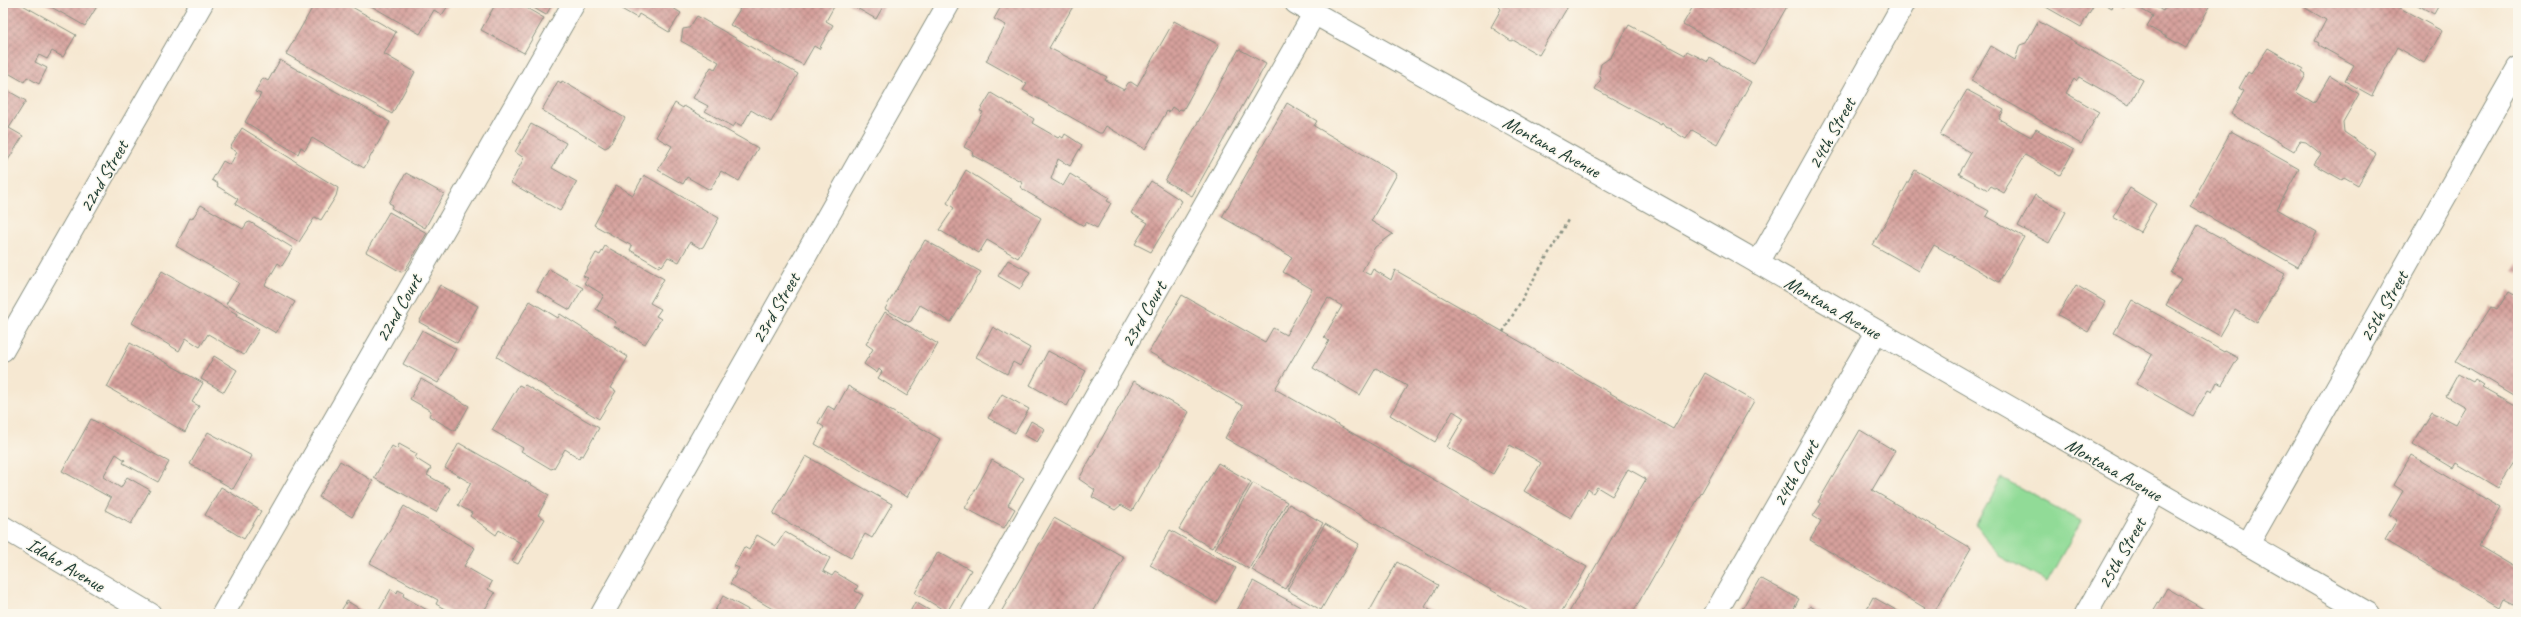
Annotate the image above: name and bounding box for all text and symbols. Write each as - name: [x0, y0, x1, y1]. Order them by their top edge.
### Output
- street label: 24th Street: [1803, 92, 1862, 173]
- street label: Montana Avenue: [1499, 110, 1606, 184]
- street label: 22nd Street: [74, 135, 135, 217]
- street label: 25th Street: [2354, 265, 2415, 346]
- street label: 23rd Street: [746, 268, 806, 348]
- street label: 22nd Court: [370, 269, 428, 346]
- street label: Montana Avenue: [1780, 271, 1887, 346]
- street label: 23rd Court: [1116, 276, 1173, 352]
- street label: Montana Avenue: [2061, 433, 2168, 508]
- street label: 24th Court: [1767, 435, 1825, 511]
- street label: 25th Street: [2092, 512, 2153, 593]
- street label: Idaho Avenue: [22, 532, 110, 598]

